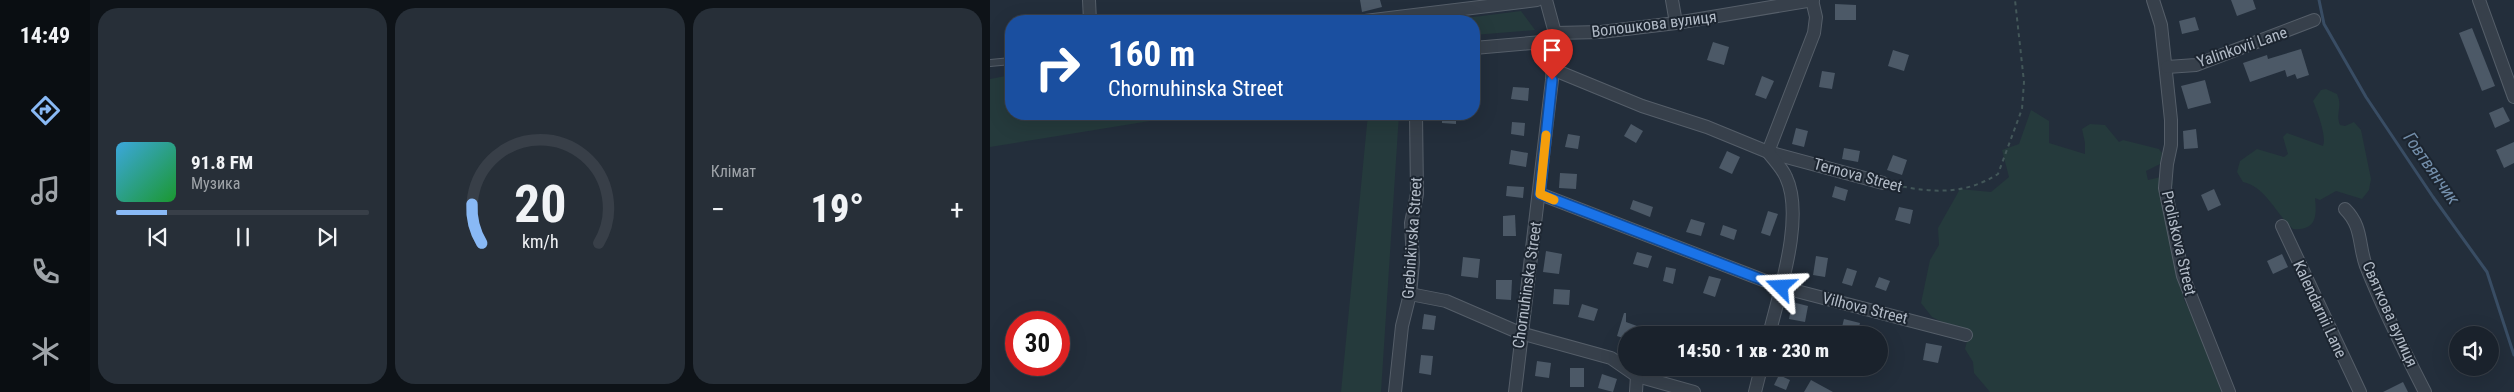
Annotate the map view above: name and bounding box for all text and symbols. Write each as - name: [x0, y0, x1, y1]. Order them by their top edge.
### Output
- street label: Волошкова вулиця: [1590, 7, 1718, 41]
- text: 14:49: [20, 23, 70, 48]
- street label: Yalinkovii Lane: [2194, 23, 2290, 71]
- pin: [1531, 29, 1573, 80]
- text: 160 m: [1108, 34, 1195, 75]
- icon: right: [1025, 35, 1090, 100]
- icon: arrive: [1538, 36, 1566, 64]
- text: Chornuhinska Street: [1108, 76, 1284, 101]
- icon: directions: [28, 93, 63, 128]
- water label: Говтвянчик: [2399, 128, 2465, 209]
- text: 91.8 FM: [191, 151, 253, 174]
- street label: Ternova Street: [1812, 154, 1905, 196]
- text: Клімат: [711, 162, 756, 181]
- icon: music: [28, 173, 63, 208]
- text: Музика: [191, 174, 240, 193]
- text: 20: [514, 174, 566, 235]
- street label: Grebinkivska Street: [1398, 176, 1426, 300]
- text: 19°: [811, 187, 864, 231]
- street label: Proliskova Street: [2158, 189, 2200, 297]
- text: −: [711, 193, 725, 226]
- text: +: [950, 193, 964, 226]
- street label: Chornuhinska Street: [1509, 220, 1545, 350]
- icon: previous: [144, 223, 172, 251]
- icon: pause: [229, 223, 257, 251]
- icon: next: [313, 223, 341, 251]
- text: km/h: [522, 231, 558, 252]
- icon: phone: [28, 254, 63, 289]
- street label: Kalendarnii Lane: [2289, 257, 2351, 361]
- street label: Святкова вулиця: [2358, 258, 2422, 370]
- position arrow: [1754, 260, 1806, 312]
- street label: Vilhova Street: [1820, 288, 1910, 328]
- speed limit sign: 30: [1005, 311, 1070, 376]
- map controls: [2449, 326, 2499, 376]
- button: sound: [2449, 326, 2499, 376]
- icon: climate: [28, 334, 63, 369]
- text: 14:50 · 1 хв · 230 m: [1677, 339, 1829, 362]

